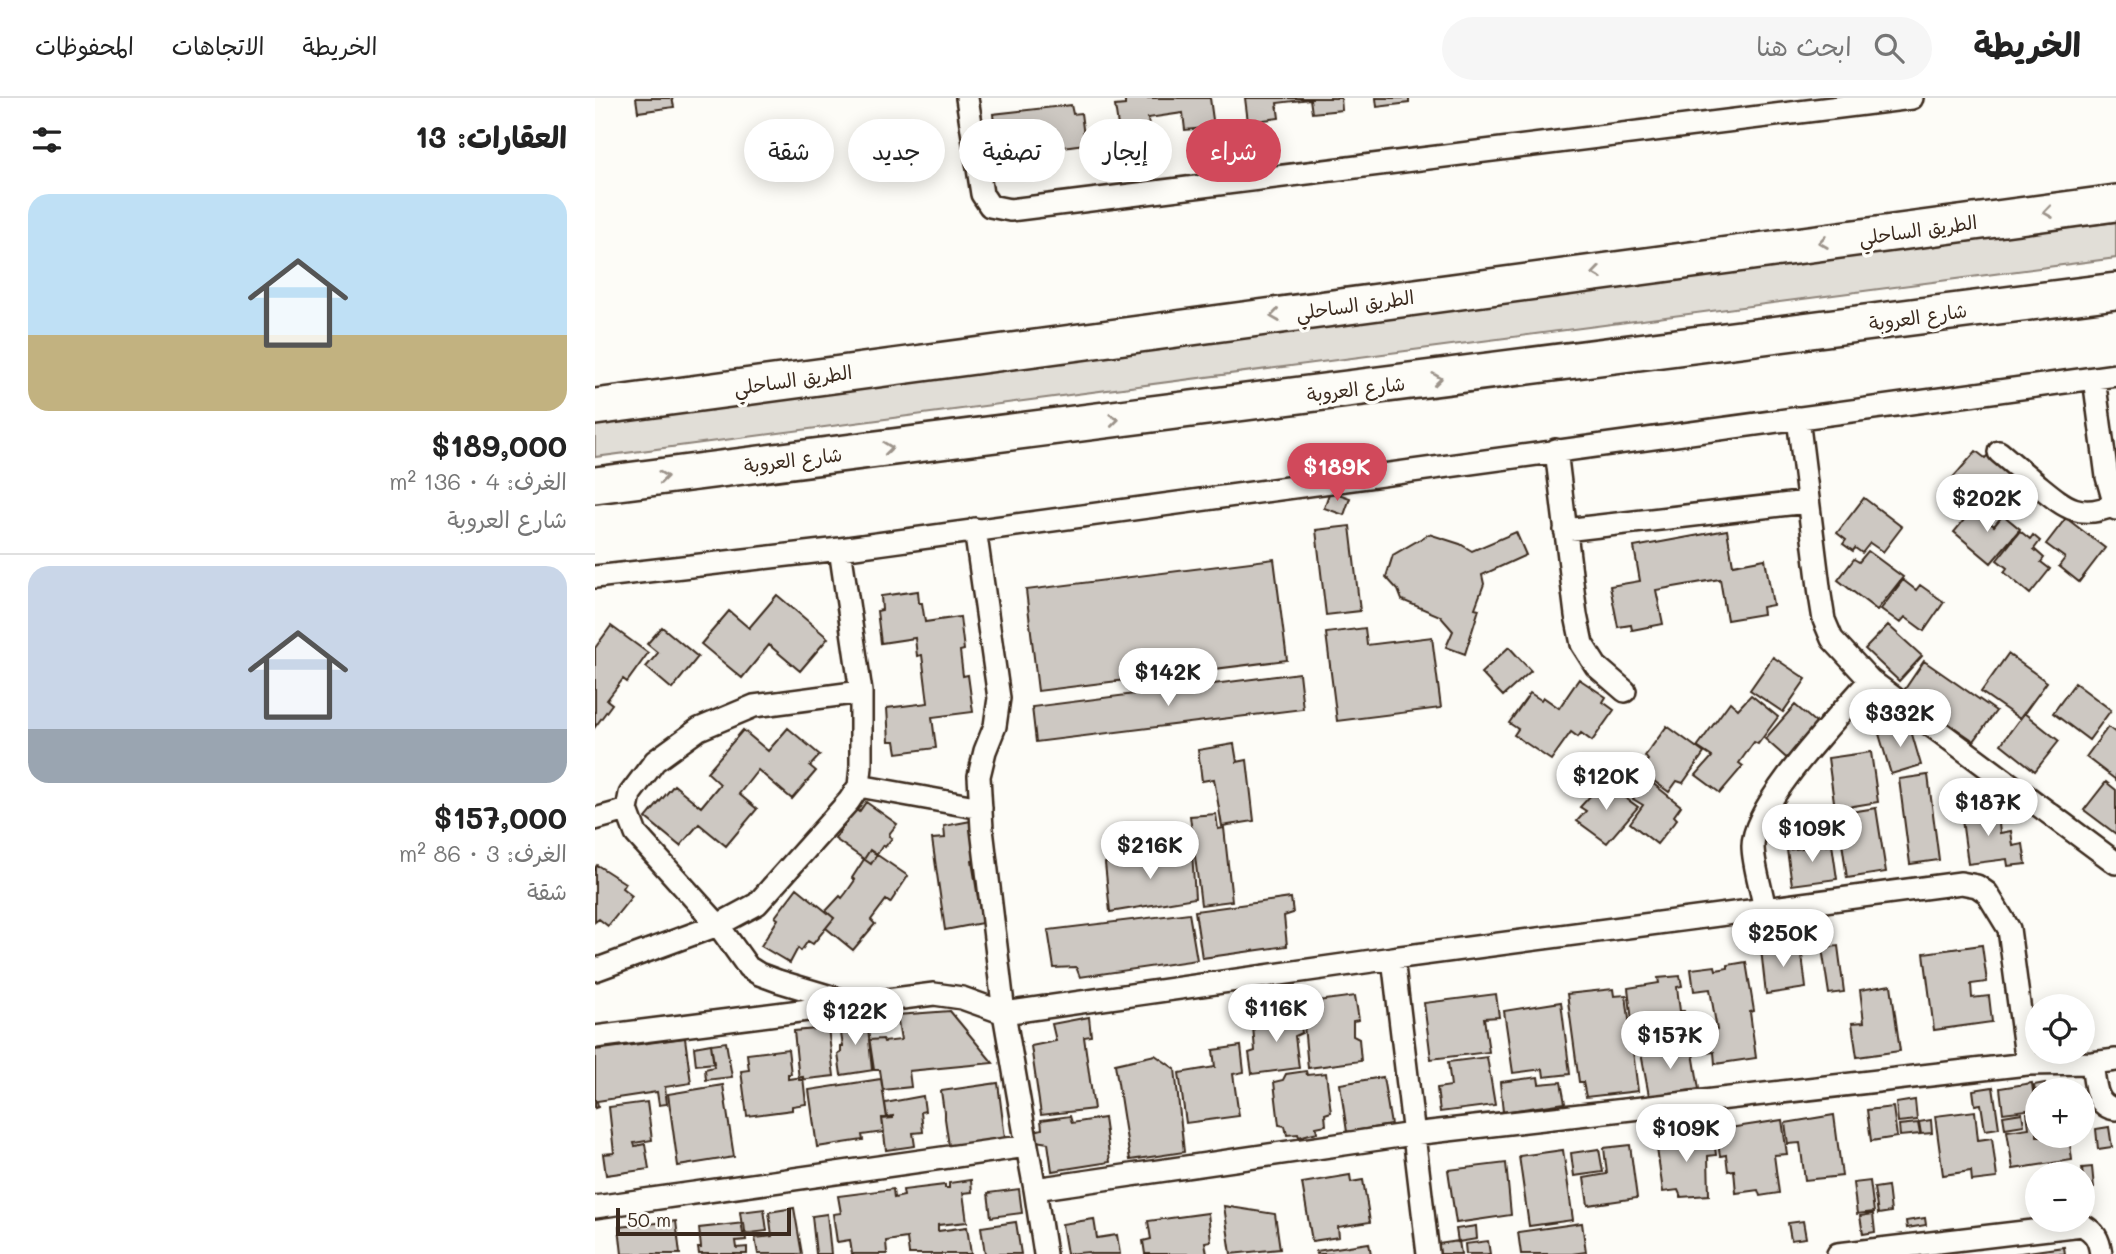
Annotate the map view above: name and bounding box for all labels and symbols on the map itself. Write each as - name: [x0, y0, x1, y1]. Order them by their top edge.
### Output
- one-way arrow: [2042, 205, 2054, 220]
- street label: الطريق الساحلي: [1857, 209, 1979, 255]
- one-way arrow: [1817, 235, 1829, 250]
- one-way arrow: [1592, 265, 1603, 280]
- street label: الطريق الساحلي: [1294, 284, 1416, 330]
- street label: شارع العروبة: [1867, 297, 1969, 338]
- one-way arrow: [1269, 308, 1281, 323]
- street label: الطريق الساحلي: [732, 359, 854, 405]
- street label: شارع العروبة: [1305, 370, 1407, 409]
- one-way arrow: [1431, 371, 1443, 386]
- one-way arrow: [1108, 412, 1120, 427]
- street label: شارع العروبة: [742, 441, 844, 480]
- one-way arrow: [883, 441, 894, 456]
- pin: $189K: [1288, 444, 1386, 503]
- one-way arrow: [657, 469, 669, 484]
- pin: $202K: [1938, 474, 2036, 534]
- pin: $142K: [1119, 648, 1217, 708]
- pin: $332K: [1851, 690, 1949, 749]
- pin: $120K: [1557, 752, 1655, 812]
- pin: $187K: [1939, 778, 2037, 838]
- pin: $109K: [1763, 804, 1861, 864]
- pin: $216K: [1101, 822, 1199, 881]
- pin: $250K: [1734, 910, 1832, 969]
- pin: $116K: [1227, 984, 1325, 1044]
- pin: $122K: [806, 988, 904, 1047]
- pin: $157K: [1621, 1012, 1719, 1071]
- pin: $109K: [1637, 1104, 1735, 1164]
- scale bar: [616, 1205, 791, 1237]

